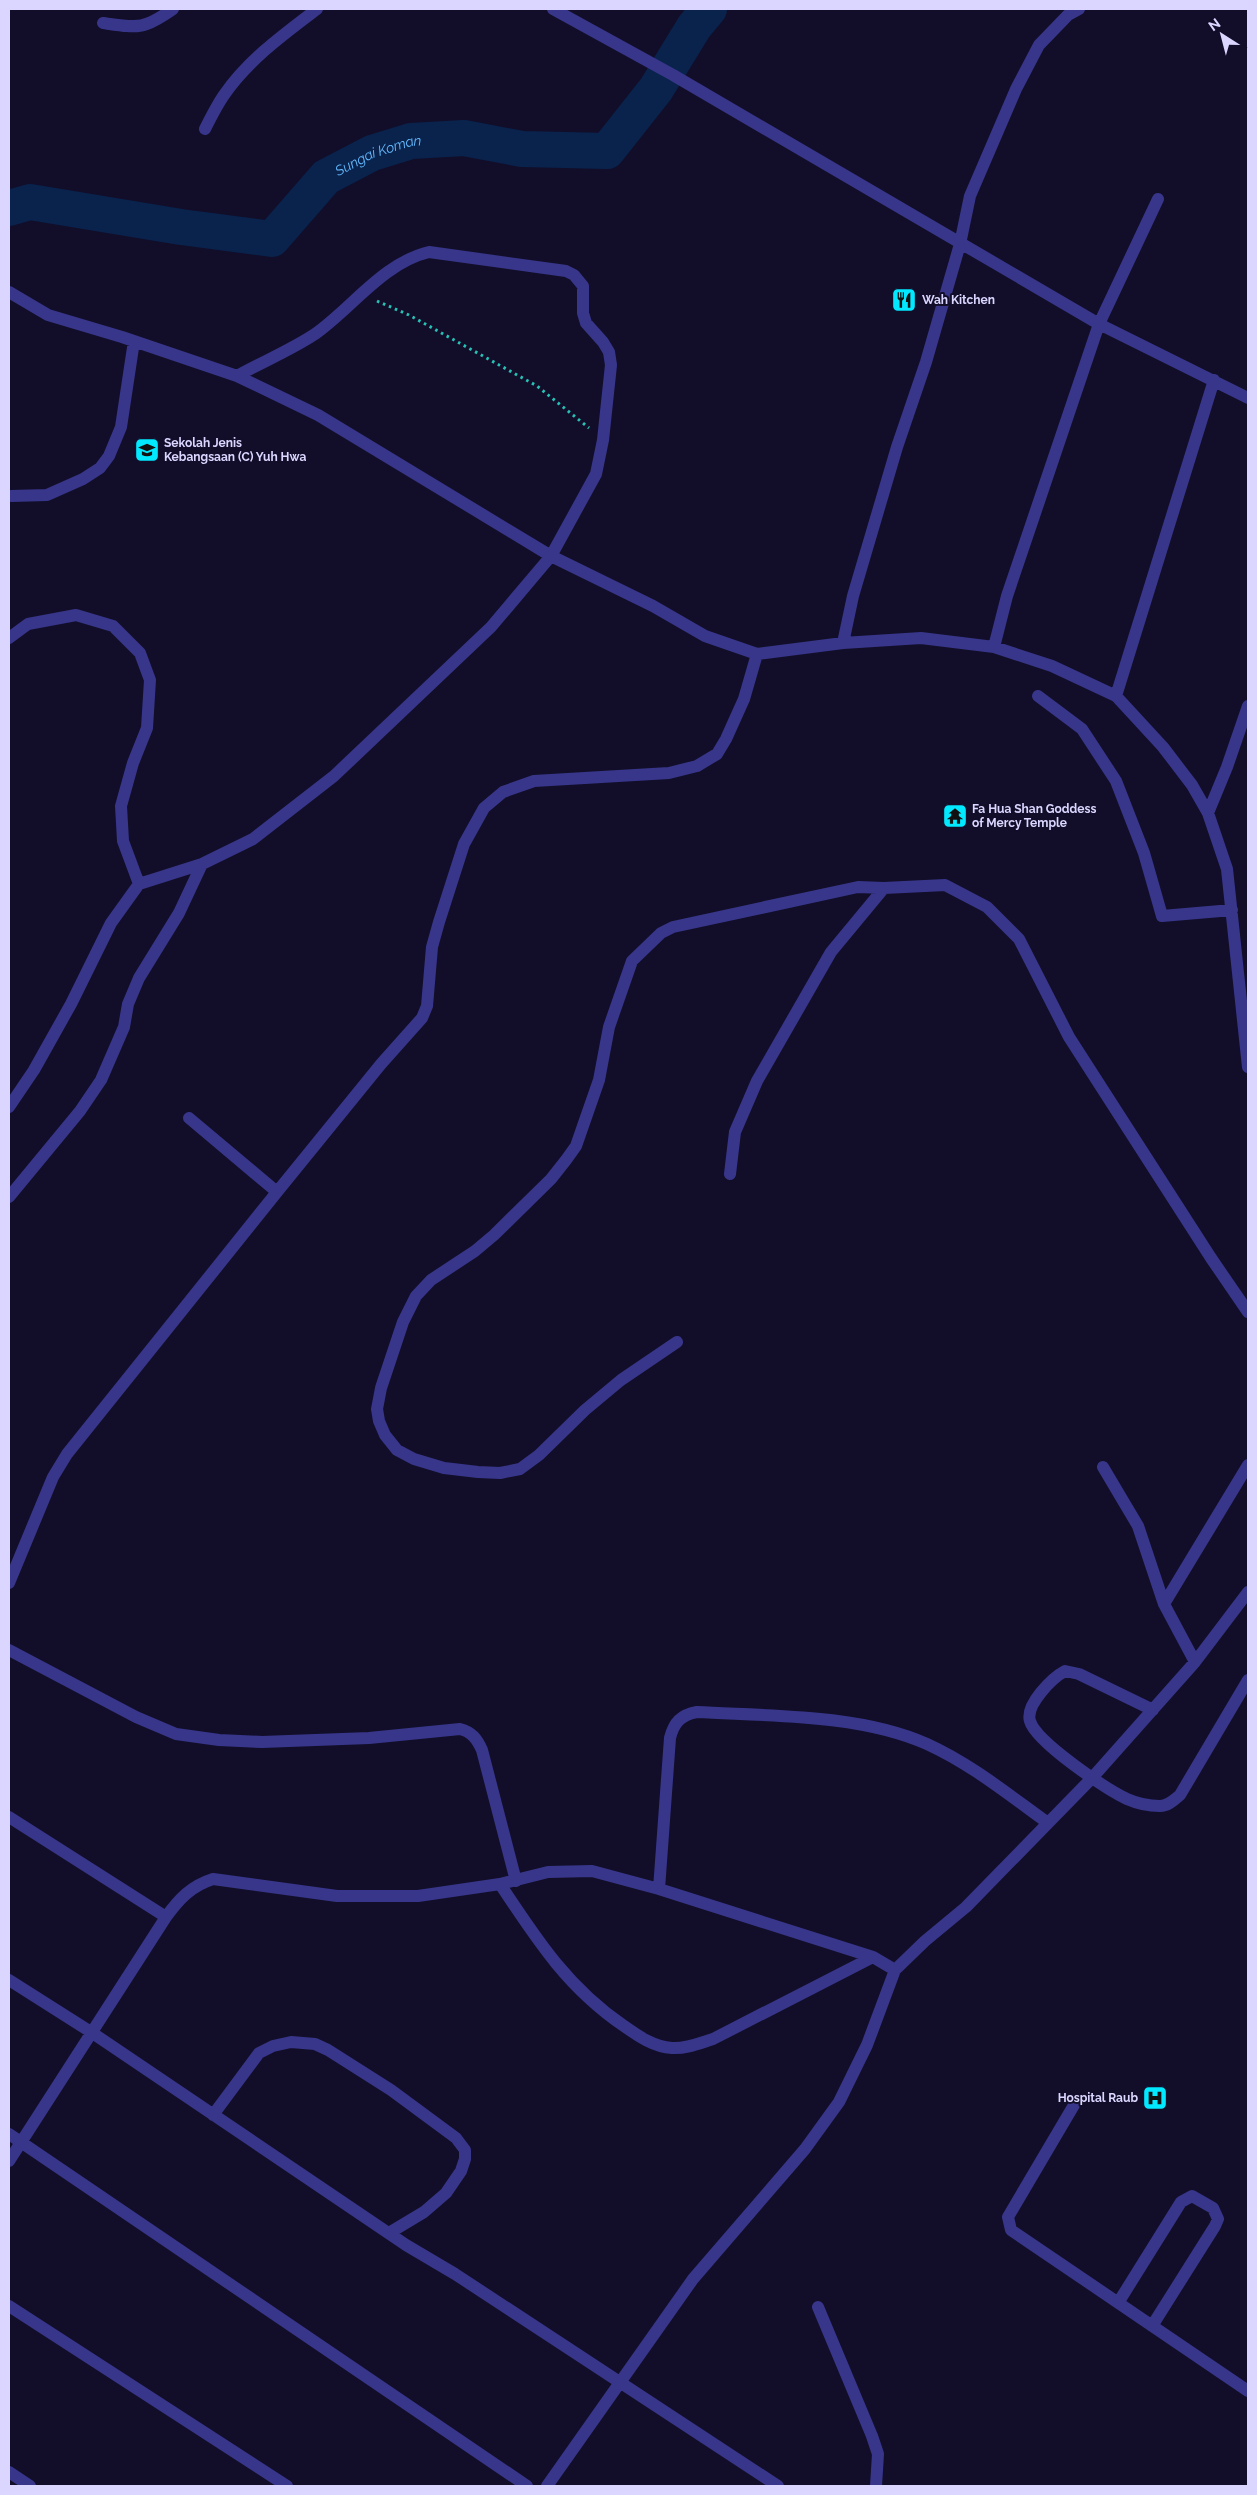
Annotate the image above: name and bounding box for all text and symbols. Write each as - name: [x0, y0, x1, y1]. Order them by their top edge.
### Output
- north arrow: [1197, 10, 1247, 60]
- text: N: [1205, 15, 1223, 34]
- water label: Sungai Koman: [331, 132, 422, 179]
- restaurant icon: Wah Kitchen: [891, 287, 917, 313]
- place label: Wah Kitchen: [922, 293, 995, 307]
- place label: Sekolah Jenis Kebangsaan (C) Yuh Hwa: [164, 436, 306, 464]
- school or university icon: Sekolah Jenis Kebangsaan (C) Yuh Hwa: [134, 437, 160, 463]
- place label: Fa Hua Shan Goddess of Mercy Temple: [972, 802, 1096, 830]
- temple icon: Fa Hua Shan Goddess of Mercy Temple: [942, 803, 968, 829]
- hospital icon: Hospital Raub: [1142, 2085, 1168, 2111]
- place label: Hospital Raub: [1058, 2091, 1138, 2105]

